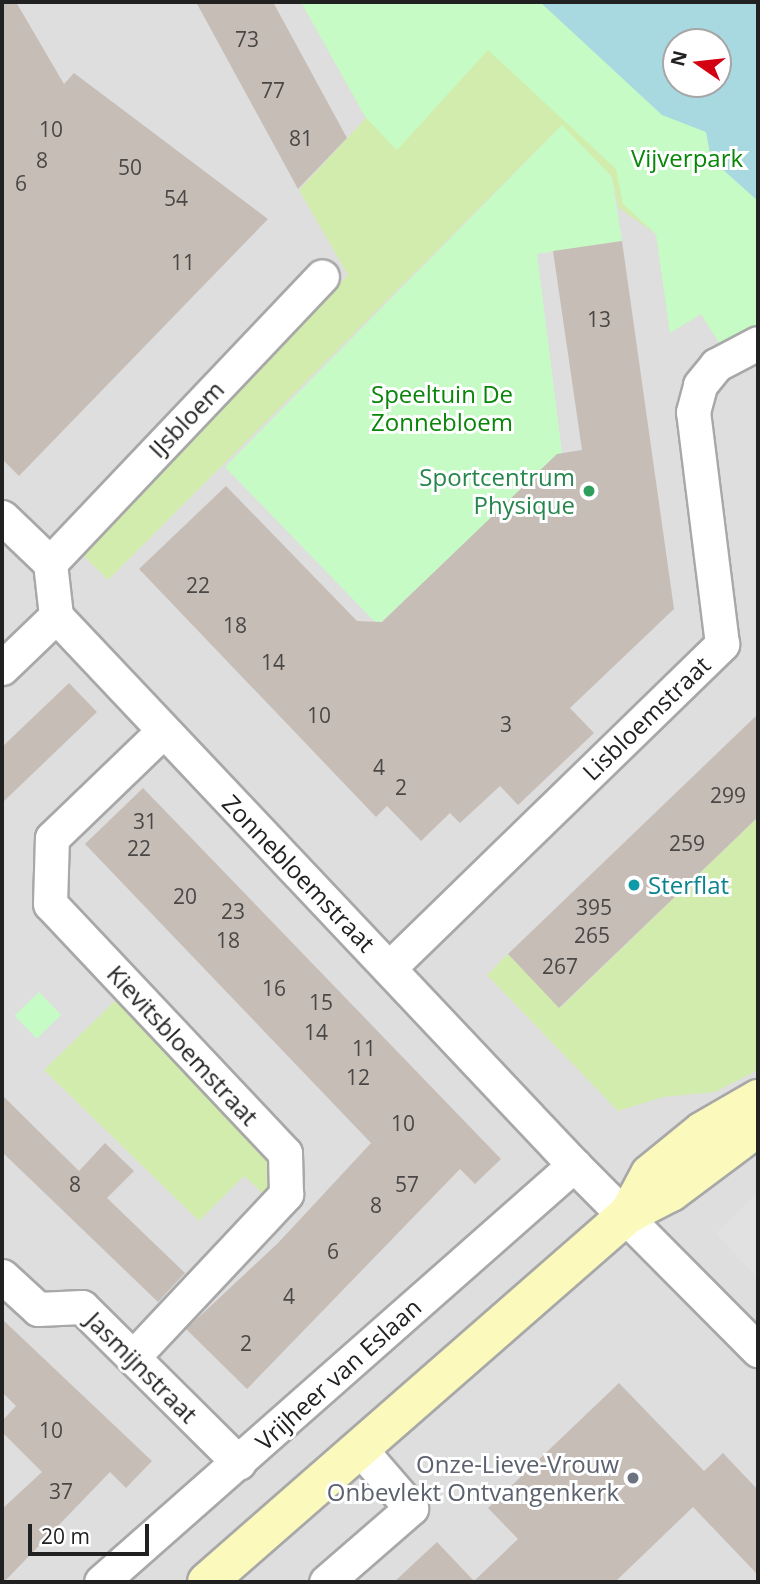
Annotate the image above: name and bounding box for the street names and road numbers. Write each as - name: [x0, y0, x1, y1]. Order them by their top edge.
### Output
- street label: IJsbloem: [142, 375, 230, 463]
- street label: Lisbloemstraat: [576, 650, 716, 786]
- street label: Zonnebloemstraat: [217, 789, 381, 957]
- street label: Kievitsbloemstraat: [101, 959, 265, 1131]
- street label: Vrijheer van Eslaan: [249, 1292, 427, 1456]
- street label: Jasmijnstraat: [80, 1305, 204, 1429]

